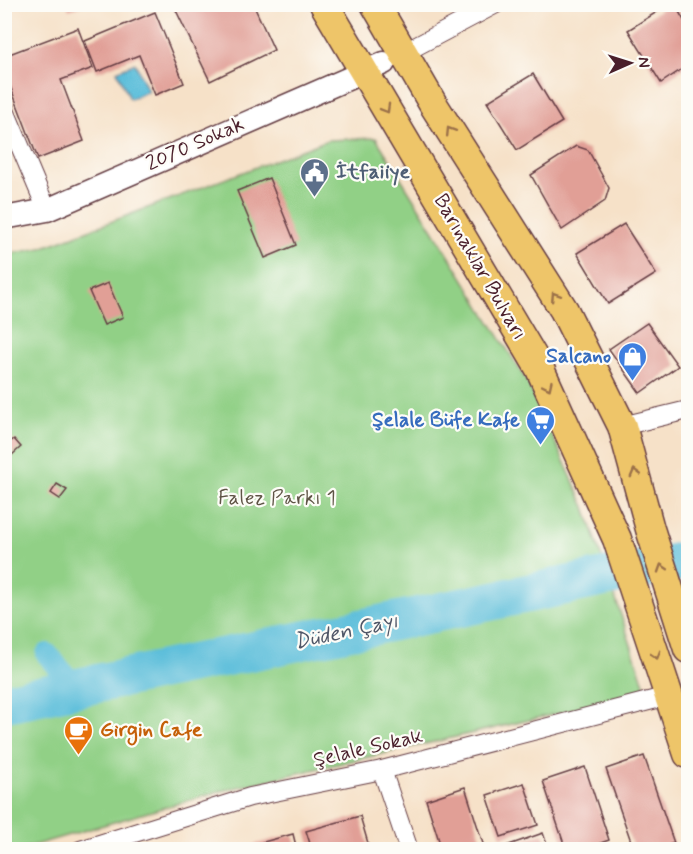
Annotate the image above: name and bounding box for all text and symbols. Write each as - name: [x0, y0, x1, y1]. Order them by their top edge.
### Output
- north arrow: [600, 33, 660, 93]
- text: N: [633, 56, 654, 68]
- one-way arrow: [378, 103, 390, 113]
- street label: 2070 Sokak: [142, 110, 248, 178]
- one-way arrow: [446, 127, 458, 137]
- public building icon: İtfaiiye: [299, 156, 331, 198]
- place label: İtfaiiye: [336, 158, 411, 186]
- street label: Barınaklar Bulvarı: [427, 189, 533, 345]
- one-way arrow: [551, 291, 562, 302]
- shop icon: Salcano: [616, 340, 648, 382]
- place label: Salcano: [546, 342, 611, 370]
- one-way arrow: [541, 380, 553, 391]
- supermarket icon: Şelale Büfe Kafe: [525, 404, 557, 446]
- place label: Şelale Büfe Kafe: [372, 406, 520, 434]
- one-way arrow: [629, 468, 642, 478]
- park label: Falez Parkı 1: [218, 484, 336, 512]
- one-way arrow: [657, 563, 670, 574]
- water label: Düden Çayı: [291, 607, 401, 657]
- one-way arrow: [648, 649, 661, 660]
- cafe icon: Girgin Cafe: [63, 714, 95, 756]
- place label: Girgin Cafe: [100, 716, 203, 746]
- street label: Şelale Sokak: [310, 722, 426, 774]

